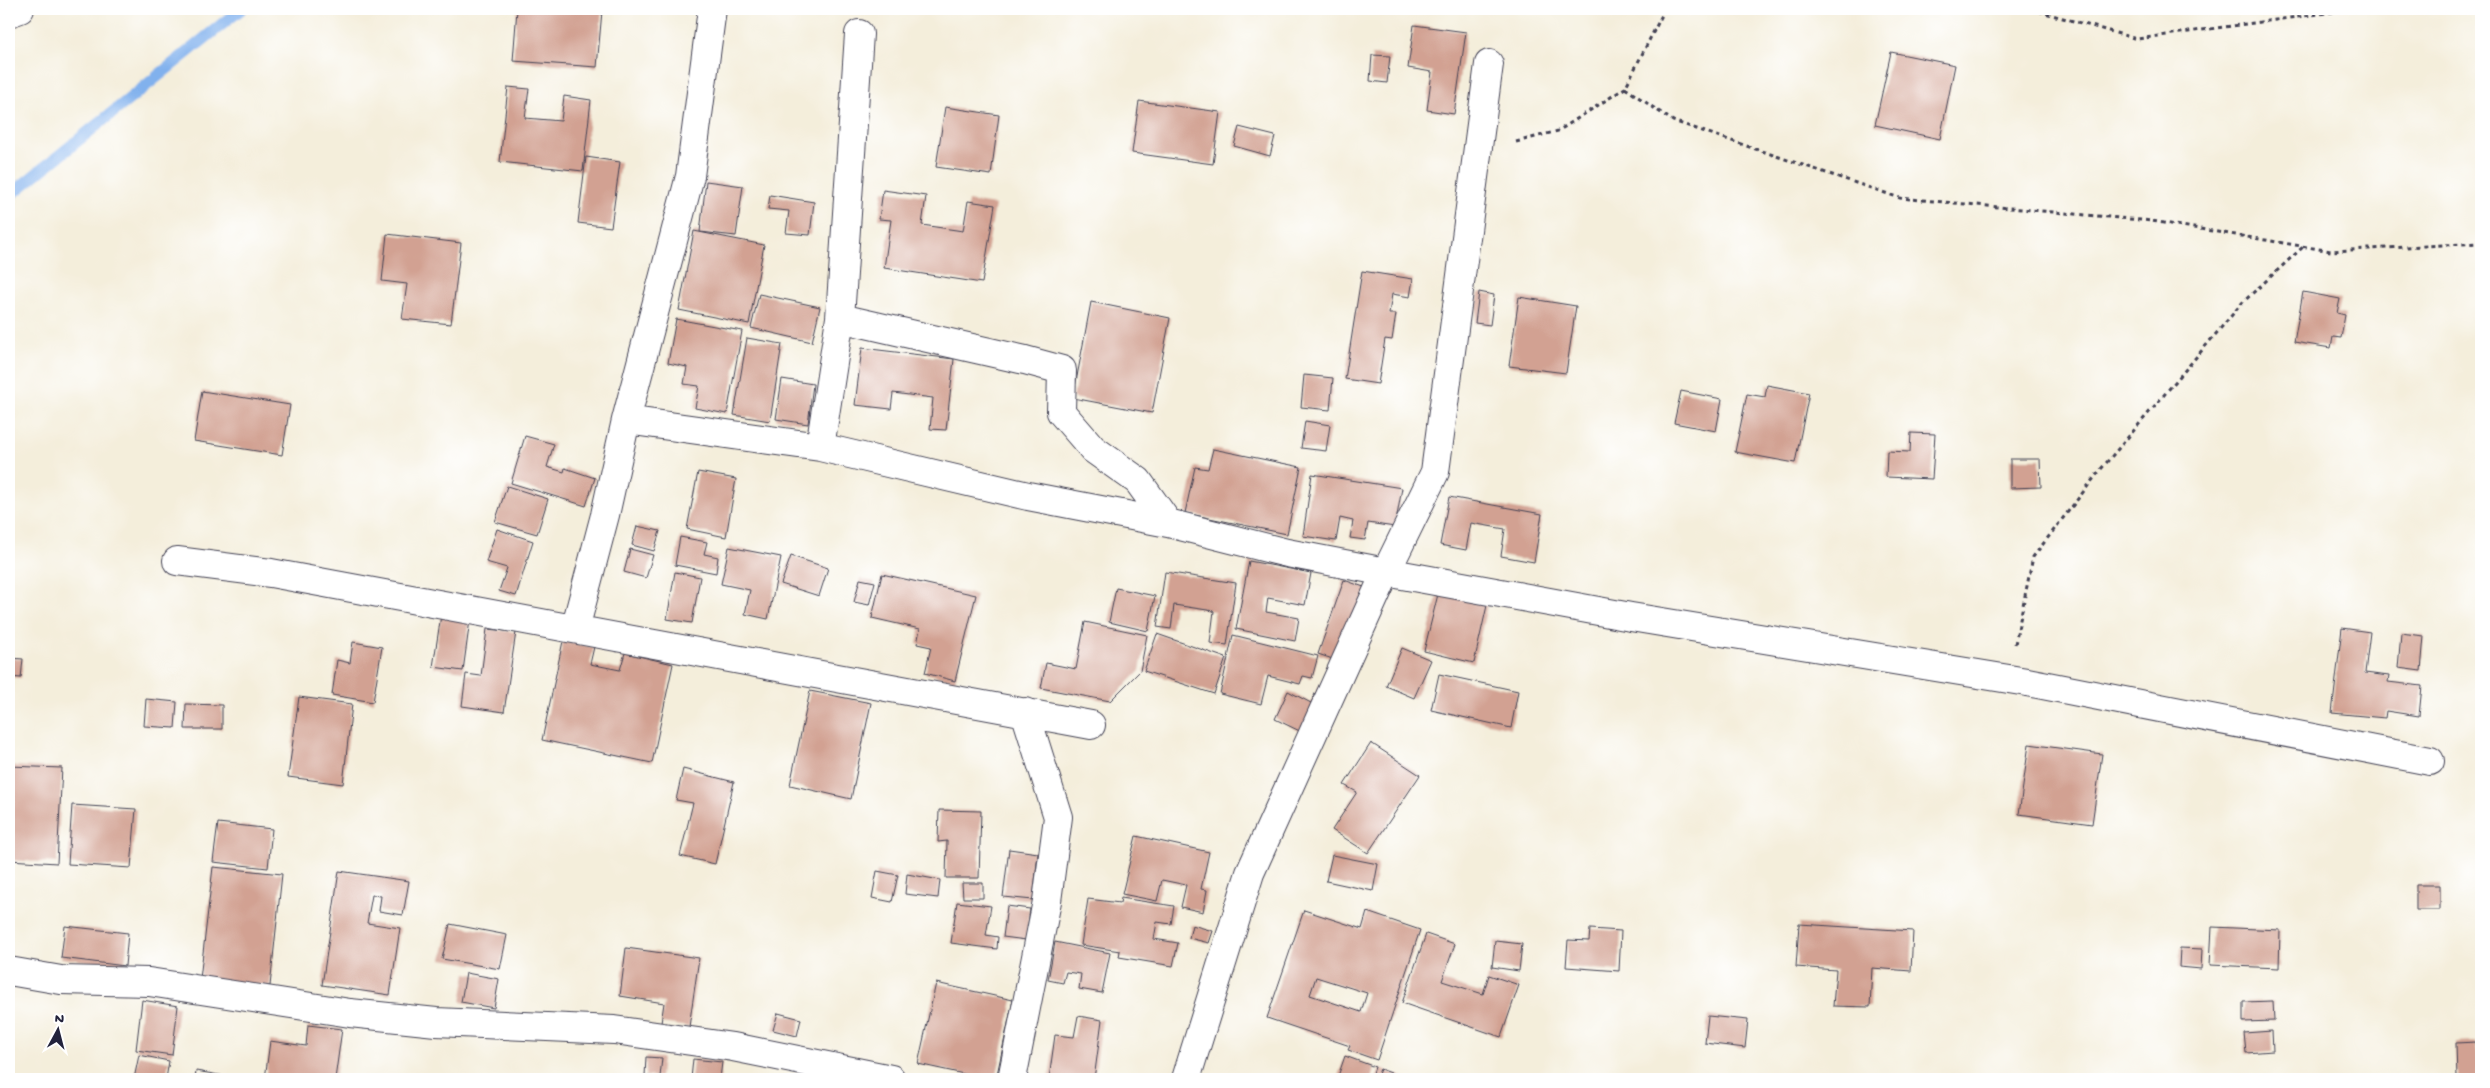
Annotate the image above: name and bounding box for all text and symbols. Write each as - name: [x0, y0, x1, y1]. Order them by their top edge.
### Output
- north arrow: [32, 1006, 82, 1056]
- text: N: [54, 1011, 65, 1029]

